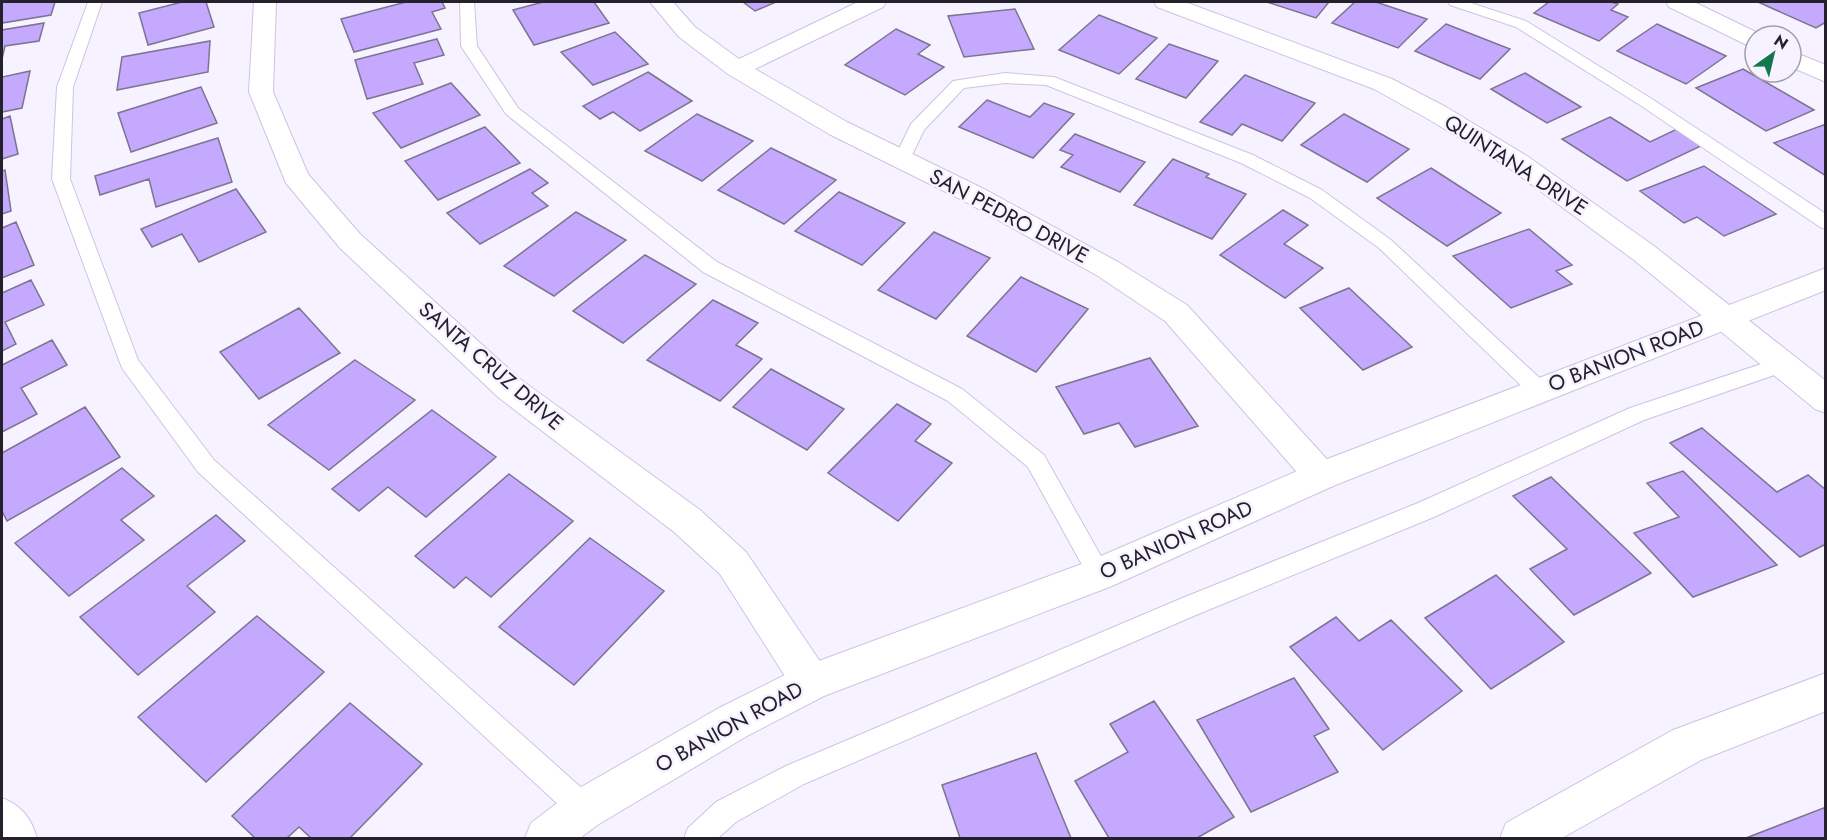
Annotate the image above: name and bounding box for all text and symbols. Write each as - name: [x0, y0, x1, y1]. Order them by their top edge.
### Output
- north arrow: [1743, 24, 1803, 84]
- text: N: [1769, 29, 1793, 55]
- street label: QUINTANA DRIVE: [1438, 107, 1594, 223]
- street label: SAN PEDRO DRIVE: [924, 161, 1094, 271]
- street label: SANTA CRUZ DRIVE: [412, 295, 570, 437]
- street label: O BANION ROAD: [1544, 313, 1708, 399]
- street label: O BANION ROAD: [1095, 493, 1257, 587]
- street label: O BANION ROAD: [650, 674, 808, 780]

